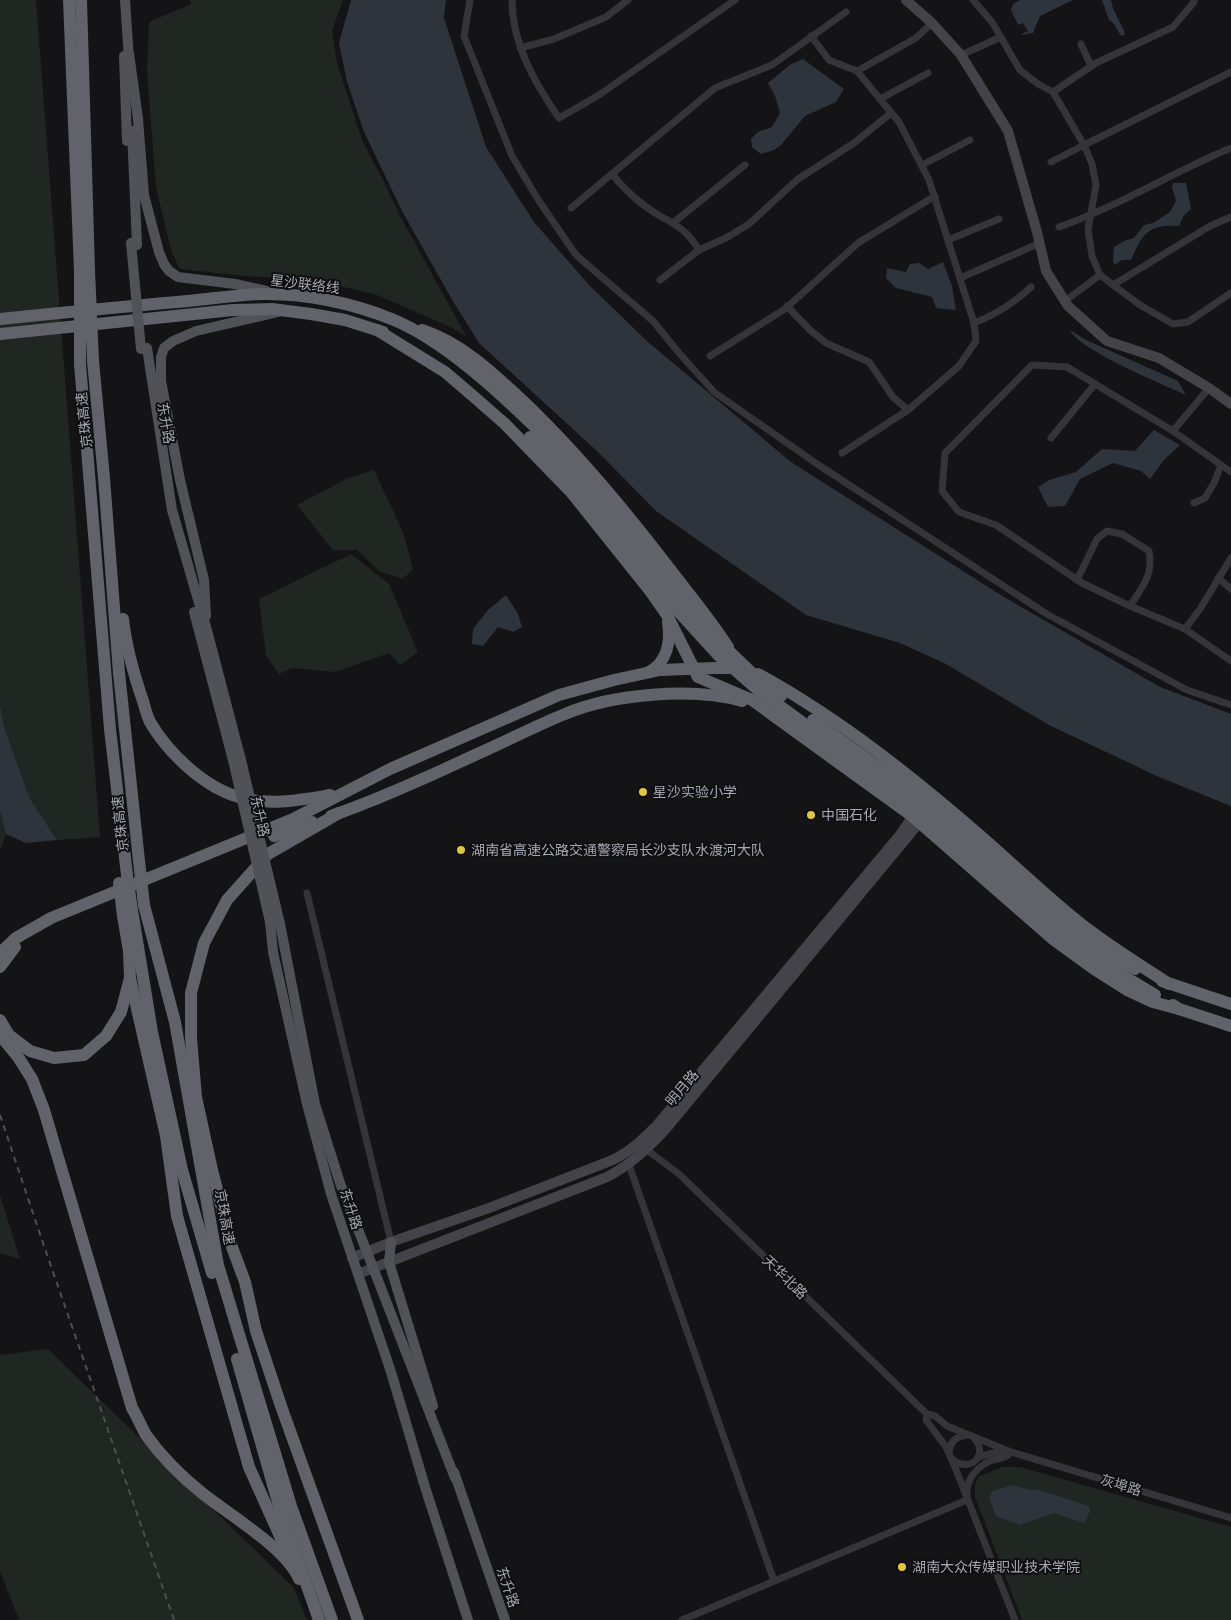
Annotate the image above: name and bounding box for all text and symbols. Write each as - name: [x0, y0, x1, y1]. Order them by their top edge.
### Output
- street label: 星沙联络线: [269, 272, 341, 297]
- street label: 京珠高速: [73, 391, 96, 449]
- street label: 东升路: [153, 401, 178, 445]
- place label: 星沙实验小学: [653, 784, 737, 801]
- marker: 星沙实验小学: [637, 786, 649, 798]
- street label: 东升路: [247, 794, 273, 838]
- street label: 京珠高速: [109, 795, 132, 853]
- place label: 中国石化: [821, 807, 877, 824]
- marker: 中国石化: [805, 809, 817, 821]
- place label: 湖南省高速公路交通警察局长沙支队水渡河大队: [471, 842, 765, 859]
- marker: 湖南省高速公路交通警察局长沙支队水渡河大队: [455, 844, 467, 856]
- street label: 明月路: [662, 1067, 702, 1110]
- street label: 东升路: [336, 1187, 365, 1232]
- street label: 京珠高速: [211, 1188, 238, 1246]
- street label: 天华北路: [759, 1252, 811, 1303]
- street label: 灰埠路: [1098, 1471, 1143, 1500]
- place label: 湖南大众传媒职业技术学院: [912, 1559, 1080, 1576]
- marker: 湖南大众传媒职业技术学院: [896, 1561, 908, 1573]
- street label: 东升路: [493, 1565, 522, 1610]

